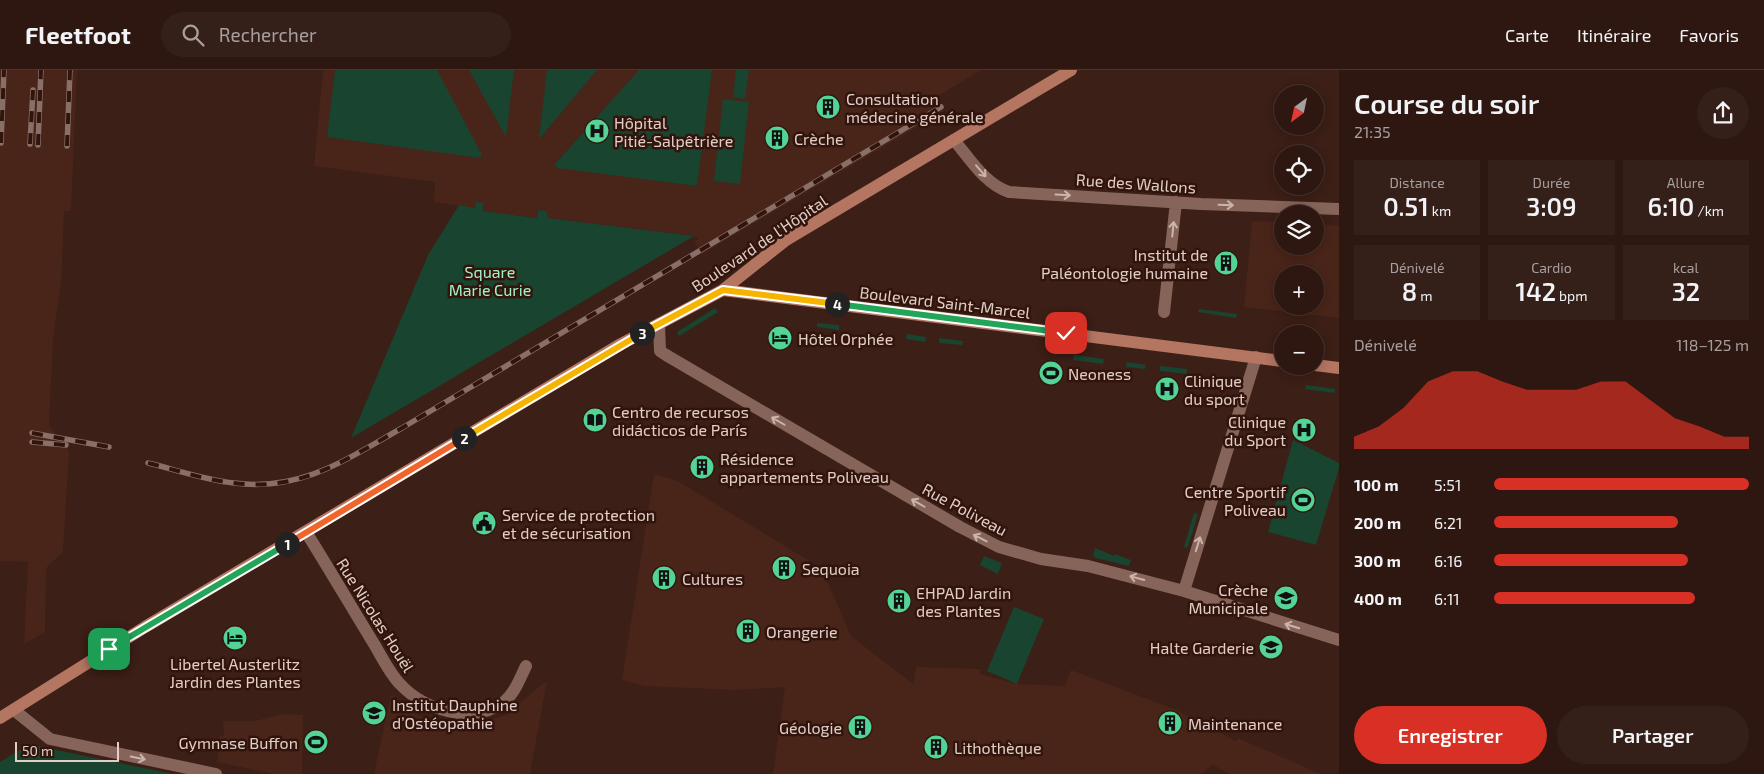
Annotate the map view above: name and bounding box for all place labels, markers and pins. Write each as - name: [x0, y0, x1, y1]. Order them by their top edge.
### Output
- place label: Consultation médecine générale: [846, 89, 984, 126]
- building icon: Consultation médecine générale: [815, 94, 841, 120]
- place label: Hôpital Pitié-Salpêtrière: [614, 113, 733, 150]
- hospital icon: Hôpital Pitié-Salpêtrière: [584, 118, 610, 144]
- building icon: Crèche: [764, 125, 790, 151]
- place label: Crèche: [794, 129, 844, 148]
- place label: Institut de Paléontologie humaine: [1041, 245, 1208, 282]
- building icon: Institut de Paléontologie humaine: [1213, 250, 1239, 276]
- pin: 4: [824, 292, 850, 316]
- pin: [1045, 312, 1087, 354]
- pin: 3: [630, 320, 654, 346]
- hotel icon: Hôtel Orphée: [767, 325, 793, 351]
- place label: Hôtel Orphée: [798, 329, 893, 348]
- sports icon: Neoness: [1038, 360, 1064, 386]
- place label: Neoness: [1068, 364, 1131, 383]
- place label: Clinique du sport: [1184, 371, 1245, 408]
- hospital icon: Clinique du sport: [1154, 376, 1180, 402]
- place label: Centro de recursos didácticos de París: [612, 402, 749, 439]
- library icon: Centro de recursos didácticos de París: [582, 407, 608, 433]
- place label: Clinique du Sport: [1224, 412, 1286, 449]
- hospital icon: Clinique du Sport: [1291, 417, 1317, 443]
- pin: 2: [452, 426, 476, 450]
- place label: Résidence appartements Poliveau: [720, 449, 889, 486]
- building icon: Résidence appartements Poliveau: [689, 454, 715, 480]
- place label: Centre Sportif Poliveau: [1185, 482, 1287, 519]
- sports icon: Centre Sportif Poliveau: [1290, 487, 1316, 513]
- place label: Service de protection et de sécurisation: [502, 505, 655, 542]
- public building icon: Service de protection et de sécurisation: [471, 510, 497, 536]
- pin: 1: [274, 532, 300, 556]
- building icon: Sequoia: [771, 555, 797, 581]
- place label: Sequoia: [802, 559, 860, 578]
- building icon: Cultures: [651, 565, 677, 591]
- place label: Cultures: [682, 569, 743, 588]
- place label: Crèche Municipale: [1188, 580, 1268, 617]
- place label: EHPAD Jardin des Plantes: [916, 583, 1011, 620]
- school or university icon: Crèche Municipale: [1273, 585, 1299, 611]
- building icon: EHPAD Jardin des Plantes: [886, 588, 912, 614]
- building icon: Orangerie: [735, 618, 761, 644]
- place label: Orangerie: [766, 622, 838, 641]
- hotel icon: Libertel Austerlitz Jardin des Plantes: [222, 625, 248, 651]
- pin: [88, 628, 130, 670]
- school or university icon: Halte Garderie: [1258, 634, 1284, 660]
- place label: Halte Garderie: [1150, 638, 1254, 657]
- place label: Libertel Austerlitz Jardin des Plantes: [169, 654, 301, 691]
- place label: Institut Dauphine d’Ostéopathie: [392, 695, 518, 732]
- school or university icon: Institut Dauphine d’Ostéopathie: [361, 700, 387, 726]
- building icon: Maintenance: [1157, 710, 1183, 736]
- building icon: Géologie: [847, 714, 873, 740]
- place label: Maintenance: [1188, 714, 1282, 733]
- place label: Géologie: [779, 718, 842, 737]
- sports icon: Gymnase Buffon: [303, 729, 329, 755]
- place label: Gymnase Buffon: [178, 733, 298, 752]
- building icon: Lithothèque: [923, 734, 949, 760]
- place label: Lithothèque: [954, 738, 1041, 757]

